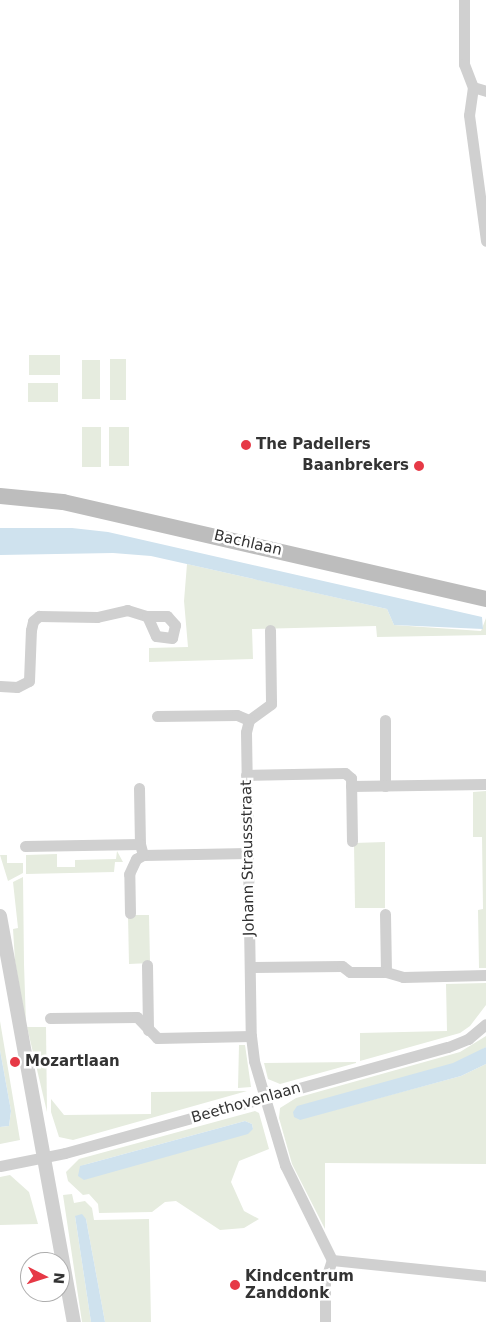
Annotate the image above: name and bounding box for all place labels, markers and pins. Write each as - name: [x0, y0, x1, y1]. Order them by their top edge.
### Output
- place label: The Padellers: [256, 436, 371, 454]
- marker: The Padellers: [240, 439, 252, 451]
- place label: Baanbrekers: [302, 457, 409, 475]
- marker: Baanbrekers: [413, 460, 425, 472]
- place label: Mozartlaan: [25, 1053, 120, 1071]
- marker: Mozartlaan: [9, 1056, 21, 1068]
- place label: Kindcentrum Zanddonk: [245, 1267, 354, 1302]
- marker: Kindcentrum Zanddonk: [229, 1279, 241, 1291]

